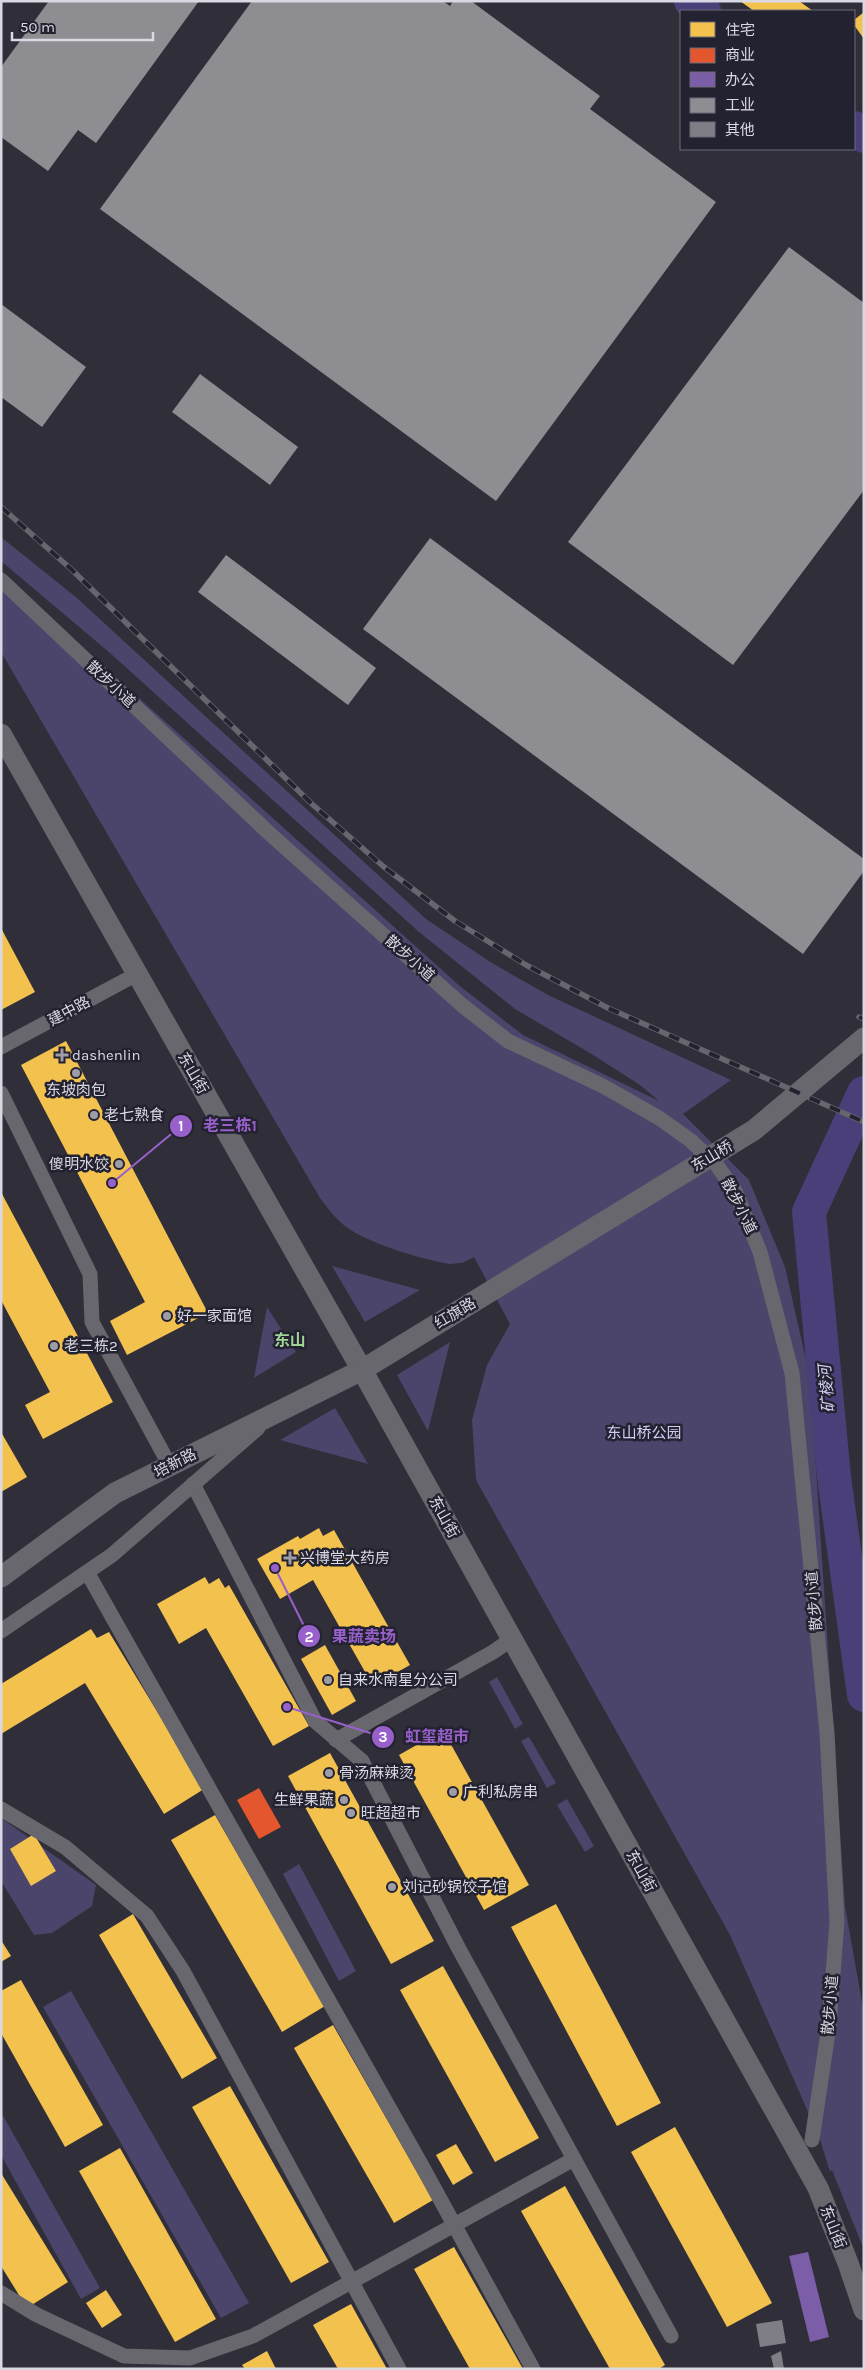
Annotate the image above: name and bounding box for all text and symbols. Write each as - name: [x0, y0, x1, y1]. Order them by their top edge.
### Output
- scale bar: [12, 10, 154, 42]
- legend: [680, 10, 855, 150]
- text: 50 m: [20, 18, 55, 36]
- text: 住宅: [725, 21, 755, 39]
- text: 商业: [725, 46, 755, 64]
- text: 办公: [725, 71, 755, 89]
- text: 工业: [725, 96, 755, 114]
- text: 其他: [725, 121, 755, 139]
- street label: 散步小道: [83, 657, 139, 711]
- street label: 散步小道: [382, 931, 438, 985]
- street label: 建中路: [45, 992, 93, 1030]
- place label: dashenlin: [72, 1046, 141, 1064]
- marker: dashenlin: [56, 1049, 68, 1061]
- street label: 东山街: [174, 1049, 212, 1097]
- marker: 东坡肉包: [70, 1067, 82, 1079]
- place label: 东坡肉包: [46, 1081, 106, 1099]
- place label: 老七熟食: [104, 1106, 164, 1124]
- marker: 老七熟食: [88, 1109, 100, 1121]
- callout: 老三栋1: [168, 1110, 267, 1141]
- text: 老三栋1: [203, 1116, 257, 1135]
- text: 1: [178, 1117, 184, 1135]
- street label: 东山桥: [688, 1137, 736, 1175]
- place label: 傻明水饺: [49, 1155, 109, 1173]
- marker: 傻明水饺: [113, 1158, 125, 1170]
- street label: 散步小道: [717, 1175, 761, 1237]
- street label: 红旗路: [431, 1294, 479, 1332]
- place label: 好一家面馆: [177, 1307, 252, 1325]
- marker: 好一家面馆: [161, 1310, 173, 1322]
- district label: 东山: [274, 1331, 306, 1350]
- place label: 老三栋2: [64, 1337, 118, 1355]
- marker: 老三栋2: [48, 1340, 60, 1352]
- water label: 矿棱河: [815, 1361, 838, 1414]
- park label: 东山桥公园: [606, 1424, 682, 1442]
- street label: 培新路: [151, 1445, 199, 1481]
- street label: 东山街: [425, 1493, 463, 1541]
- place label: 兴博堂大药房: [300, 1549, 390, 1567]
- marker: 兴博堂大药房: [284, 1552, 296, 1564]
- street label: 散步小道: [802, 1570, 826, 1632]
- callout: 果蔬卖场: [297, 1621, 406, 1652]
- text: 果蔬卖场: [332, 1627, 396, 1646]
- text: 2: [304, 1628, 314, 1646]
- place label: 自来水南星分公司: [338, 1671, 458, 1689]
- marker: 自来水南星分公司: [322, 1674, 334, 1686]
- callout: 虹玺超市: [370, 1721, 479, 1752]
- text: 虹玺超市: [405, 1727, 469, 1746]
- text: 3: [378, 1728, 388, 1746]
- place label: 骨汤麻辣烫: [339, 1764, 414, 1782]
- marker: 骨汤麻辣烫: [323, 1767, 335, 1779]
- place label: 广利私房串: [463, 1783, 538, 1801]
- marker: 广利私房串: [447, 1786, 459, 1798]
- place label: 生鲜果蔬: [274, 1791, 334, 1809]
- marker: 生鲜果蔬: [338, 1794, 350, 1806]
- place label: 旺超超市: [361, 1804, 421, 1822]
- marker: 旺超超市: [345, 1807, 357, 1819]
- street label: 东山街: [622, 1847, 660, 1895]
- place label: 刘记砂锅饺子馆: [402, 1878, 507, 1896]
- marker: 刘记砂锅饺子馆: [386, 1881, 398, 1893]
- street label: 散步小道: [818, 1974, 842, 2036]
- street label: 东山街: [816, 2203, 850, 2251]

